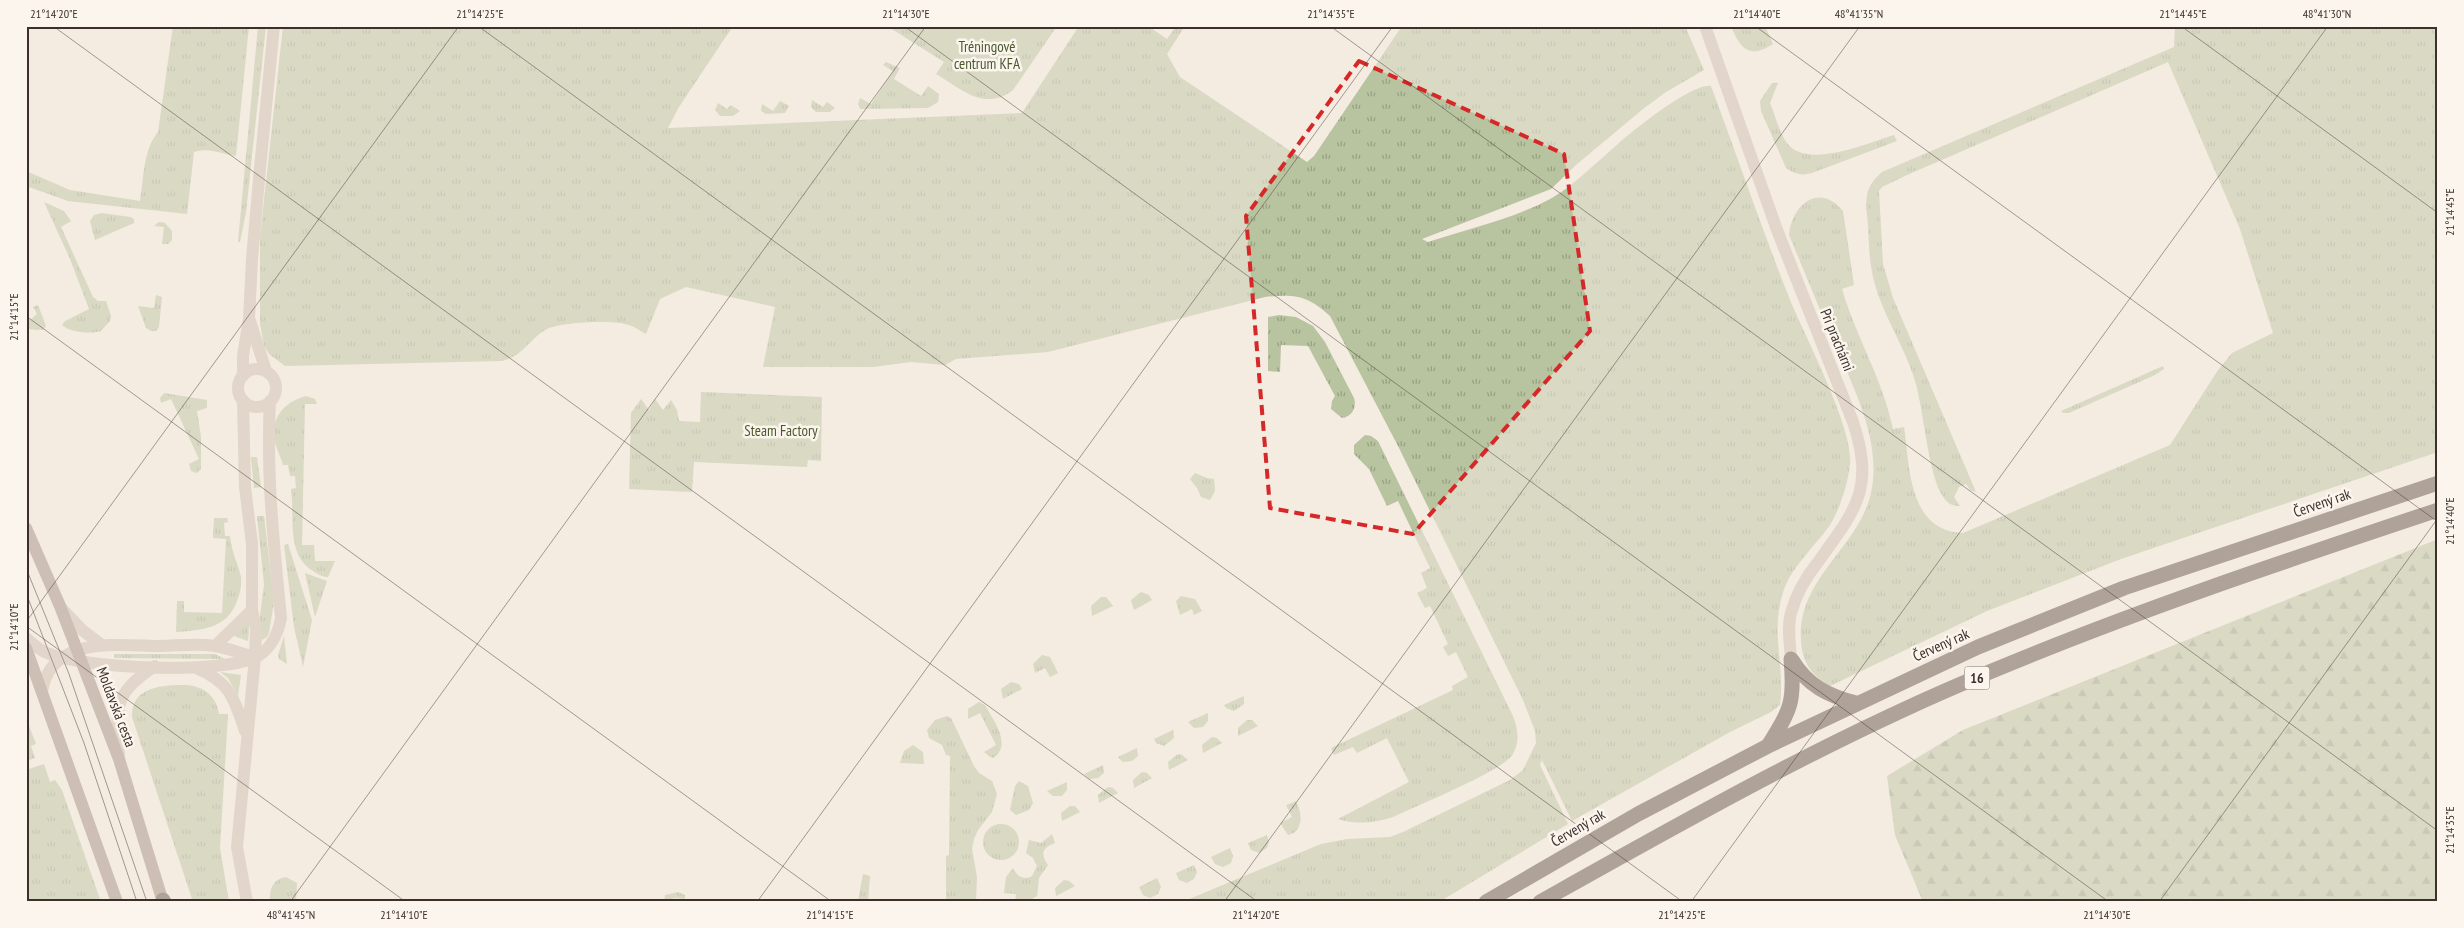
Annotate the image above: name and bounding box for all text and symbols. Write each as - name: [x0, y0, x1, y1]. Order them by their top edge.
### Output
- text: 21°14'20"E: [30, 6, 78, 21]
- text: 21°14'25"E: [456, 6, 504, 21]
- text: 21°14'30"E: [882, 6, 930, 21]
- text: 21°14'35"E: [1307, 6, 1355, 21]
- text: 21°14'40"E: [1733, 6, 1781, 21]
- text: 48°41'35"N: [1835, 6, 1883, 21]
- text: 21°14'45"E: [2159, 6, 2207, 21]
- text: 48°41'30"N: [2303, 6, 2351, 21]
- park label: Tréningové centrum KFA: [954, 37, 1021, 73]
- text: 21°14'45"E: [2442, 188, 2457, 236]
- text: 21°14'15"E: [6, 293, 21, 341]
- street label: Pri prachárni: [1816, 306, 1859, 374]
- park label: Steam Factory: [744, 421, 818, 440]
- street label: Červený rak: [2291, 484, 2353, 521]
- text: 21°14'40"E: [2442, 497, 2457, 545]
- text: 21°14'10"E: [6, 603, 21, 651]
- street label: Červený rak: [1910, 624, 1972, 665]
- street label: Moldavská cesta: [92, 664, 140, 750]
- road number: 16: [1964, 666, 1990, 690]
- street label: Červený rak: [1547, 804, 1608, 851]
- text: 21°14'35"E: [2442, 806, 2457, 854]
- text: 48°41'45"N: [267, 907, 315, 922]
- text: 21°14'10"E: [380, 907, 428, 922]
- text: 21°14'15"E: [806, 907, 854, 922]
- text: 21°14'20"E: [1232, 907, 1280, 922]
- text: 21°14'25"E: [1658, 907, 1706, 922]
- text: 21°14'30"E: [2083, 907, 2131, 922]

